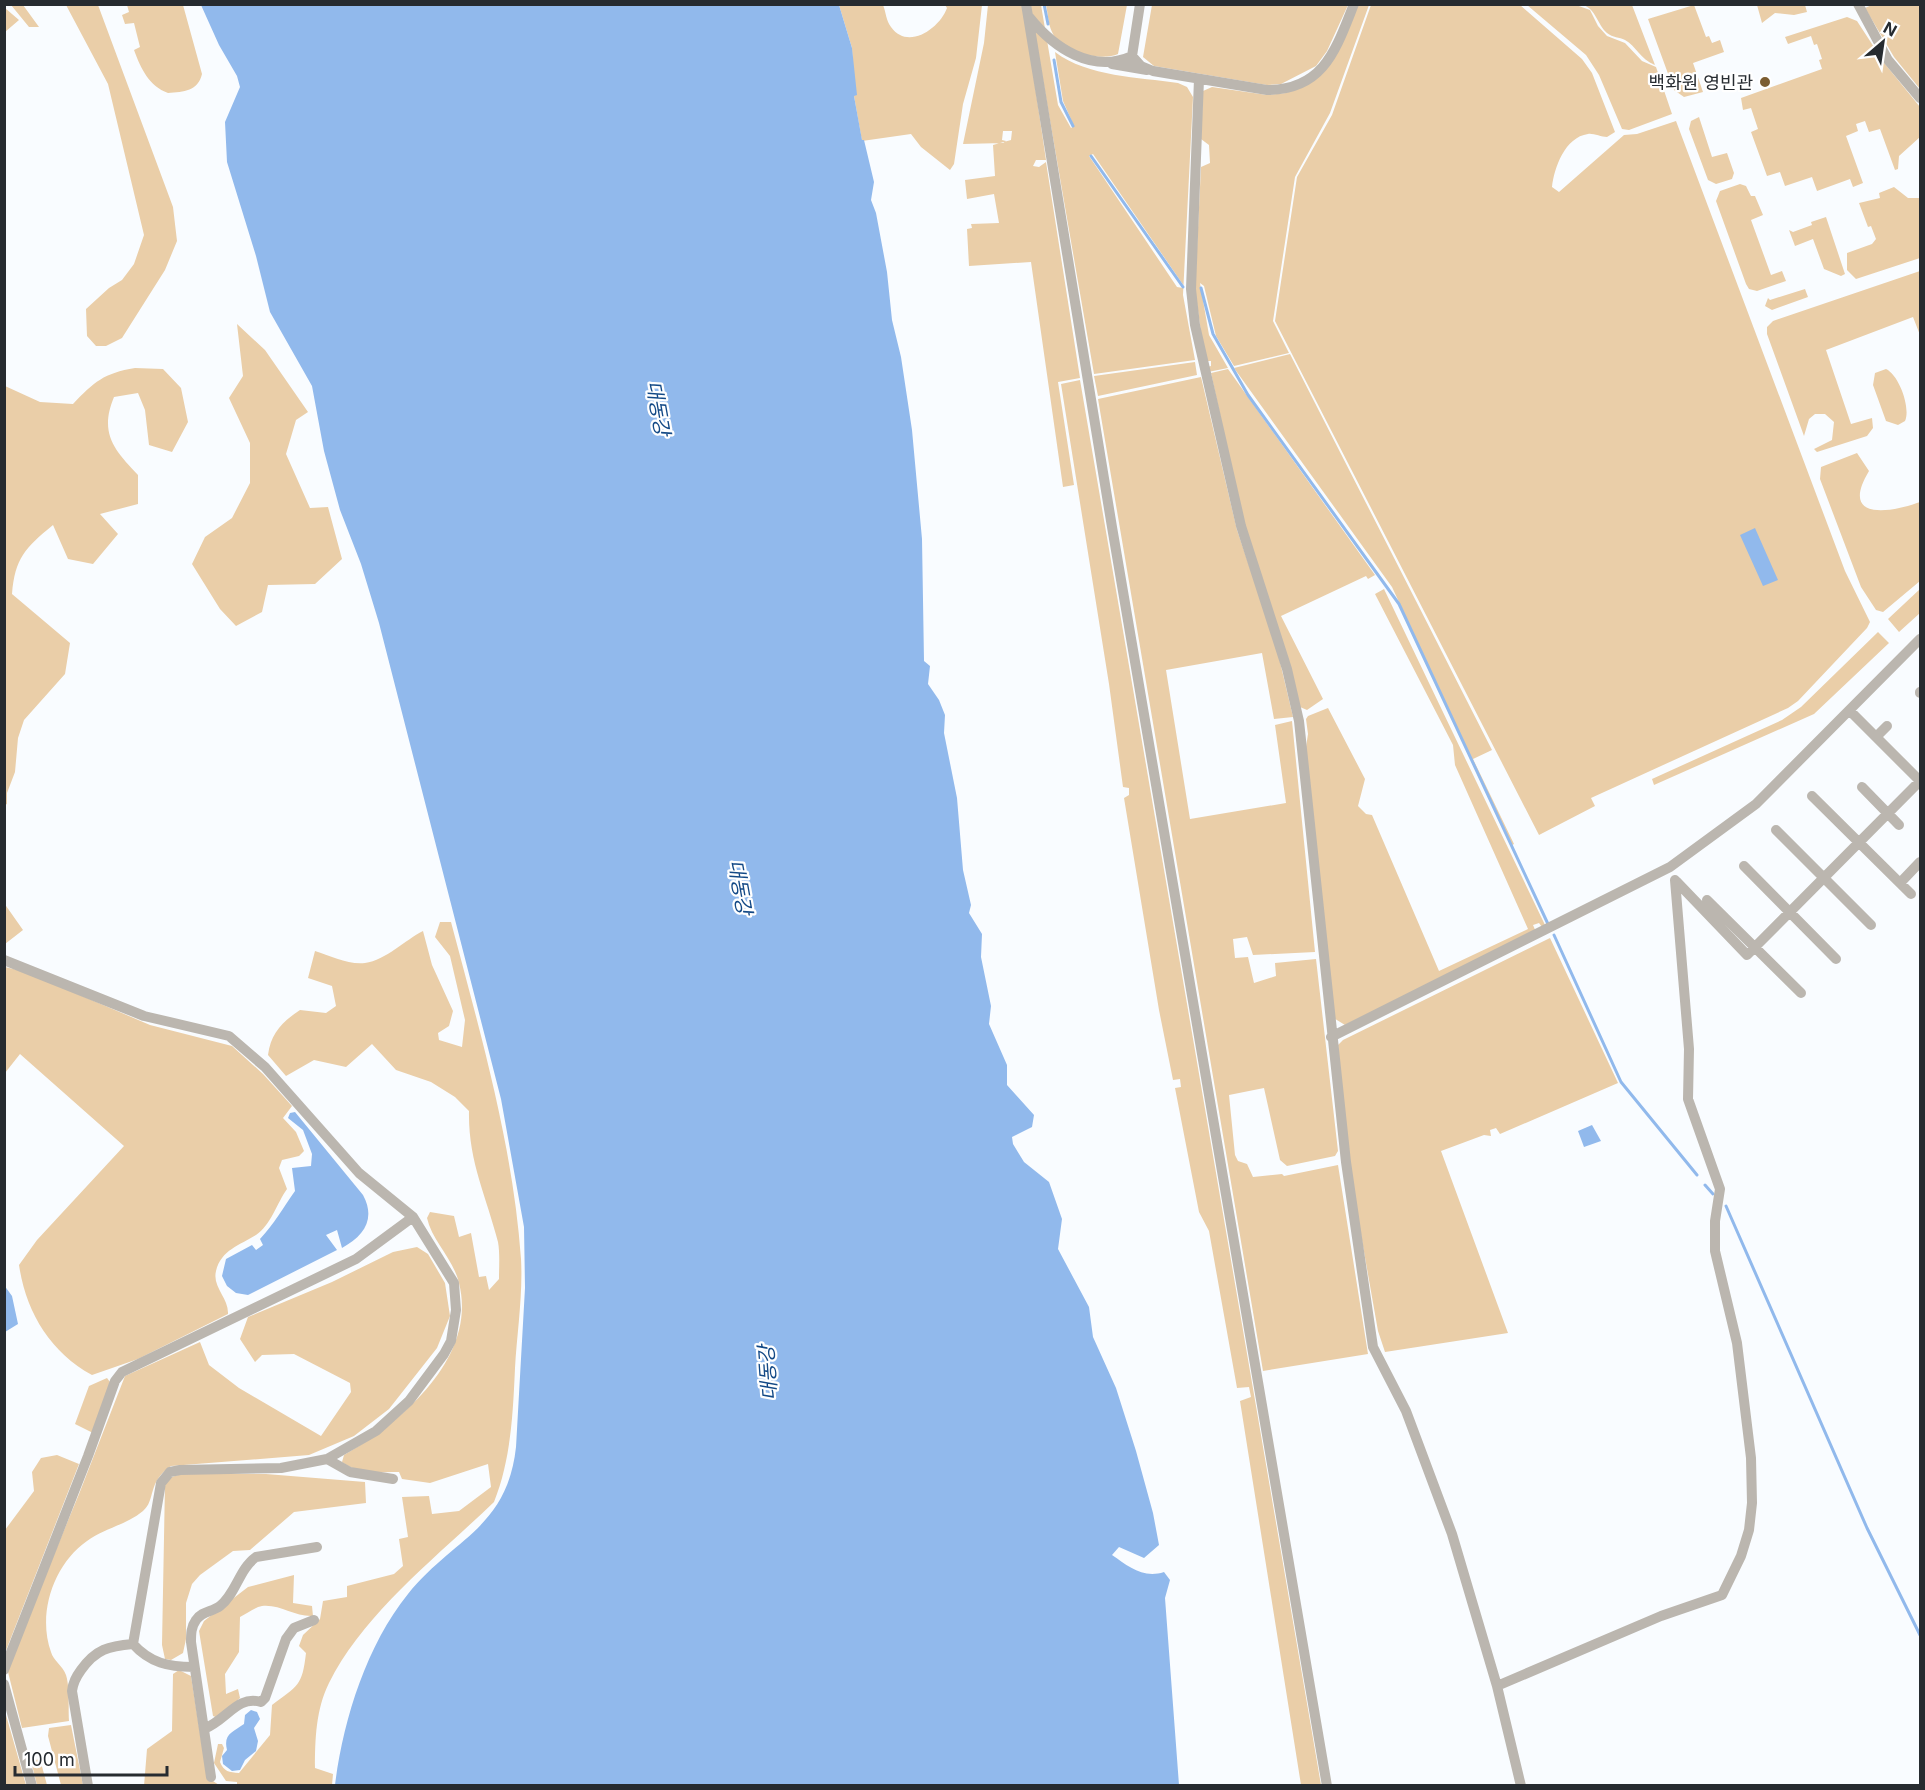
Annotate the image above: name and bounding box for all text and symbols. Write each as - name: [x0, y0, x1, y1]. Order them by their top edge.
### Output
- north arrow: [1853, 12, 1913, 72]
- text: N: [1880, 17, 1900, 41]
- place label: 백화원 영빈관: [1649, 72, 1753, 93]
- marker: 백화원 영빈관: [1758, 75, 1772, 89]
- water label: 대동강: [641, 379, 675, 440]
- water label: 대동강: [723, 858, 757, 919]
- water label: 대동강: [754, 1342, 782, 1401]
- scale bar: [15, 1739, 166, 1777]
- text: 100 m: [24, 1749, 75, 1770]

